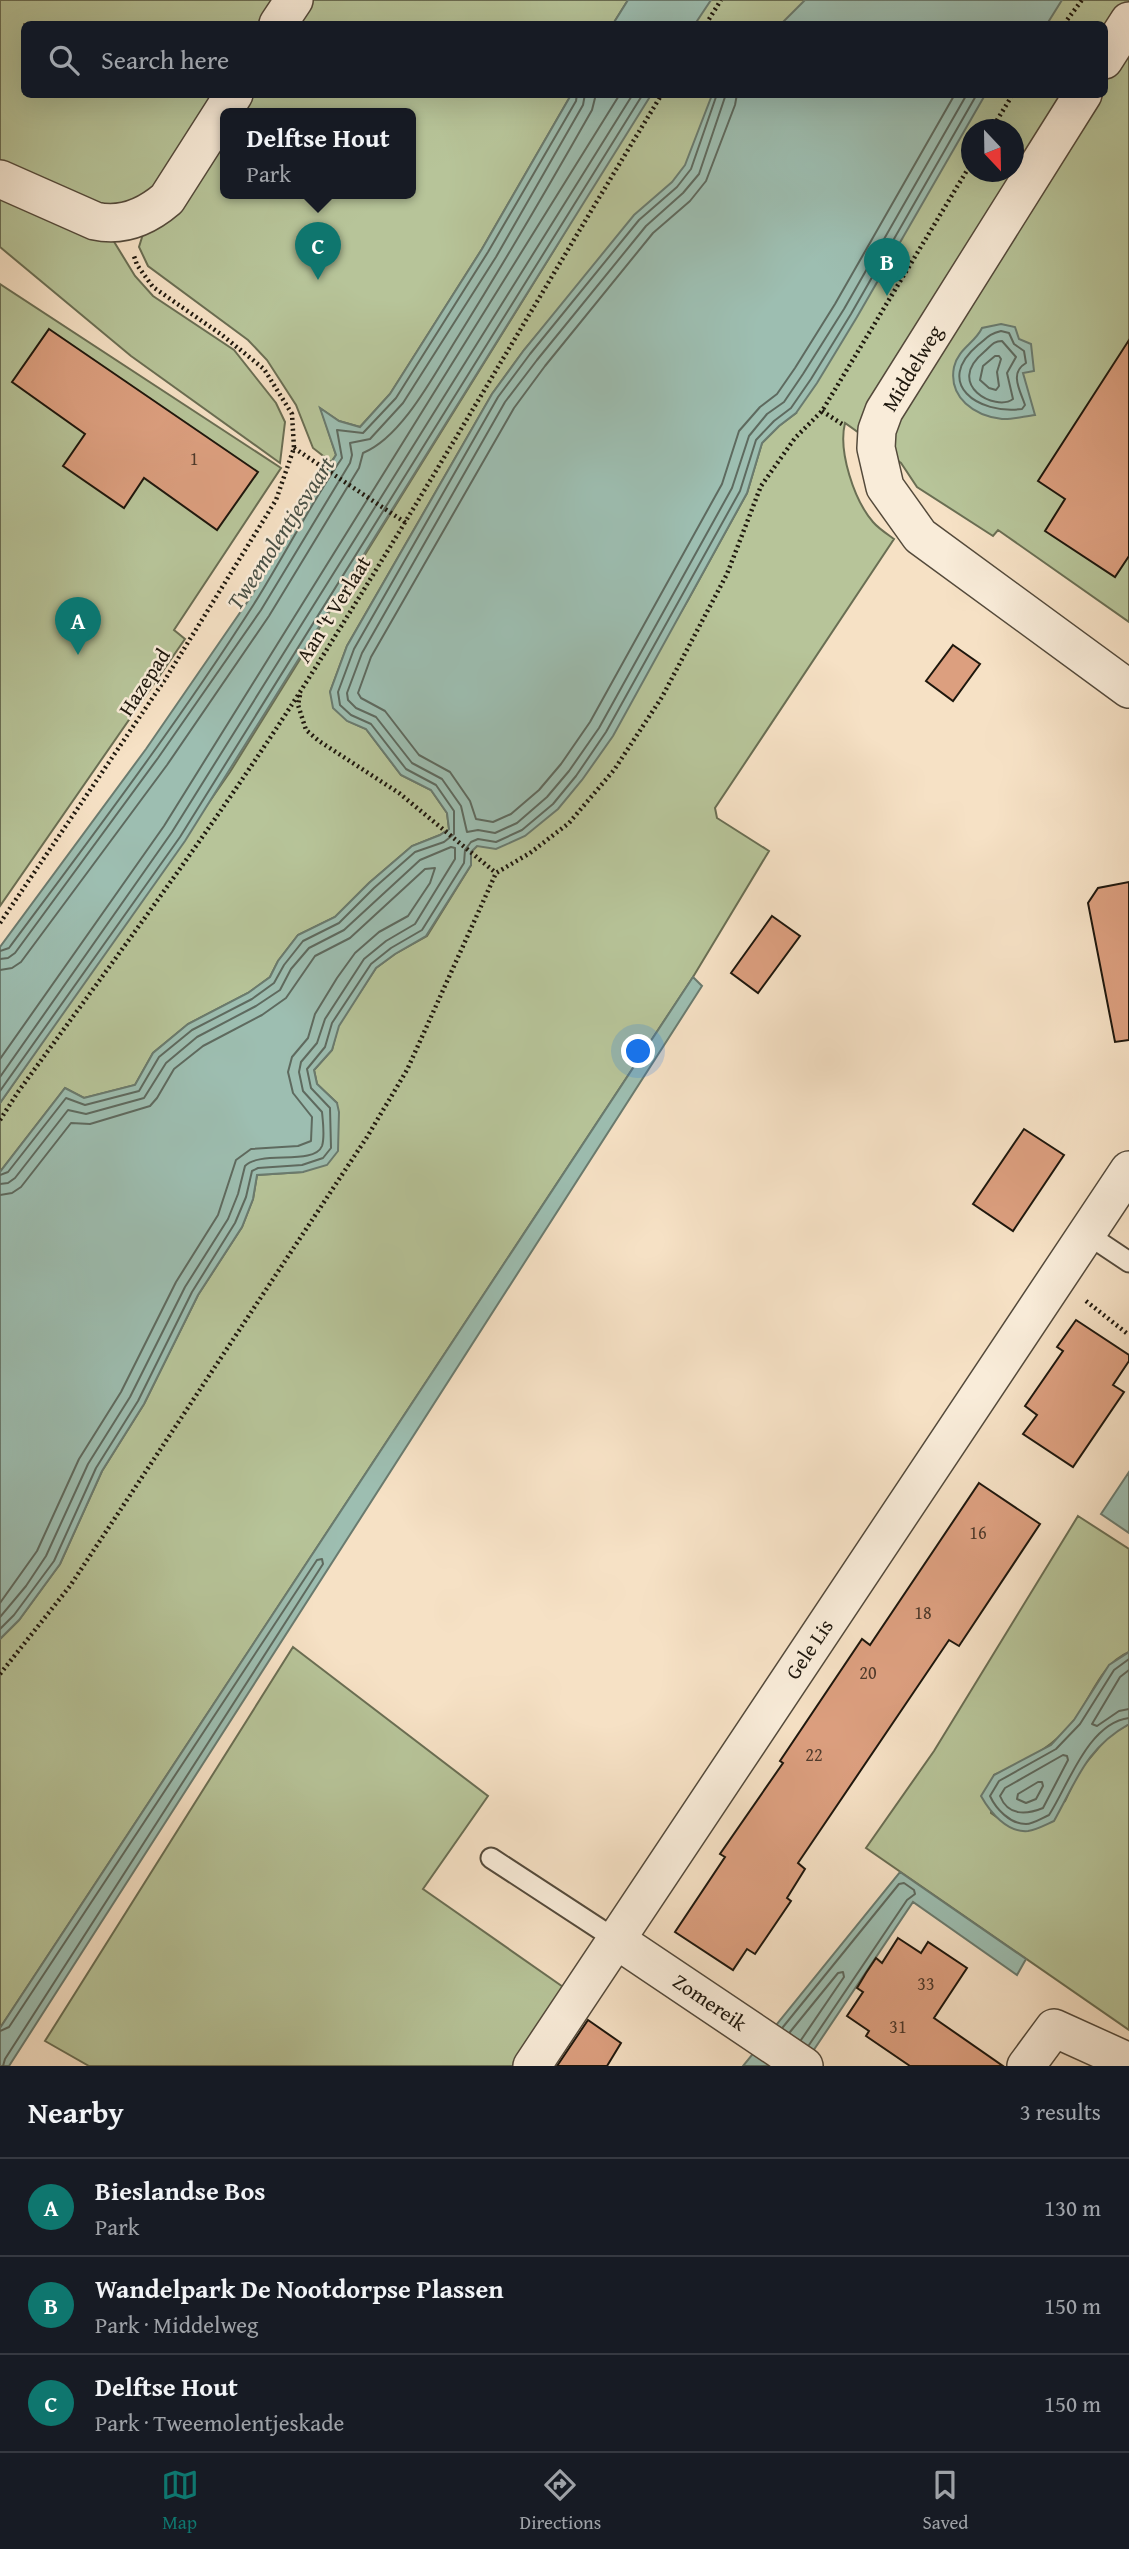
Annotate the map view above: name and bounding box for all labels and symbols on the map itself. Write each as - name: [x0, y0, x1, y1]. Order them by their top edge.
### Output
- north arrow: [961, 119, 1024, 182]
- pin: C: [295, 222, 341, 280]
- pin: B: [864, 238, 910, 296]
- street label: Middelweg: [874, 318, 950, 417]
- house number: 1: [190, 445, 198, 472]
- water label: Tweemolentjesvaart: [218, 449, 342, 616]
- street label: Aan 't Verlaat: [288, 549, 378, 668]
- pin: A: [55, 597, 101, 655]
- street label: Hazepad: [110, 641, 178, 722]
- your location: [621, 1034, 655, 1068]
- house number: 16: [969, 1519, 987, 1546]
- house number: 18: [914, 1599, 932, 1626]
- street label: Gele Lis: [777, 1613, 841, 1685]
- house number: 20: [859, 1659, 877, 1686]
- house number: 22: [805, 1741, 823, 1768]
- street label: Zomereik: [667, 1966, 754, 2038]
- house number: 33: [917, 1970, 935, 1997]
- house number: 31: [889, 2013, 907, 2040]

